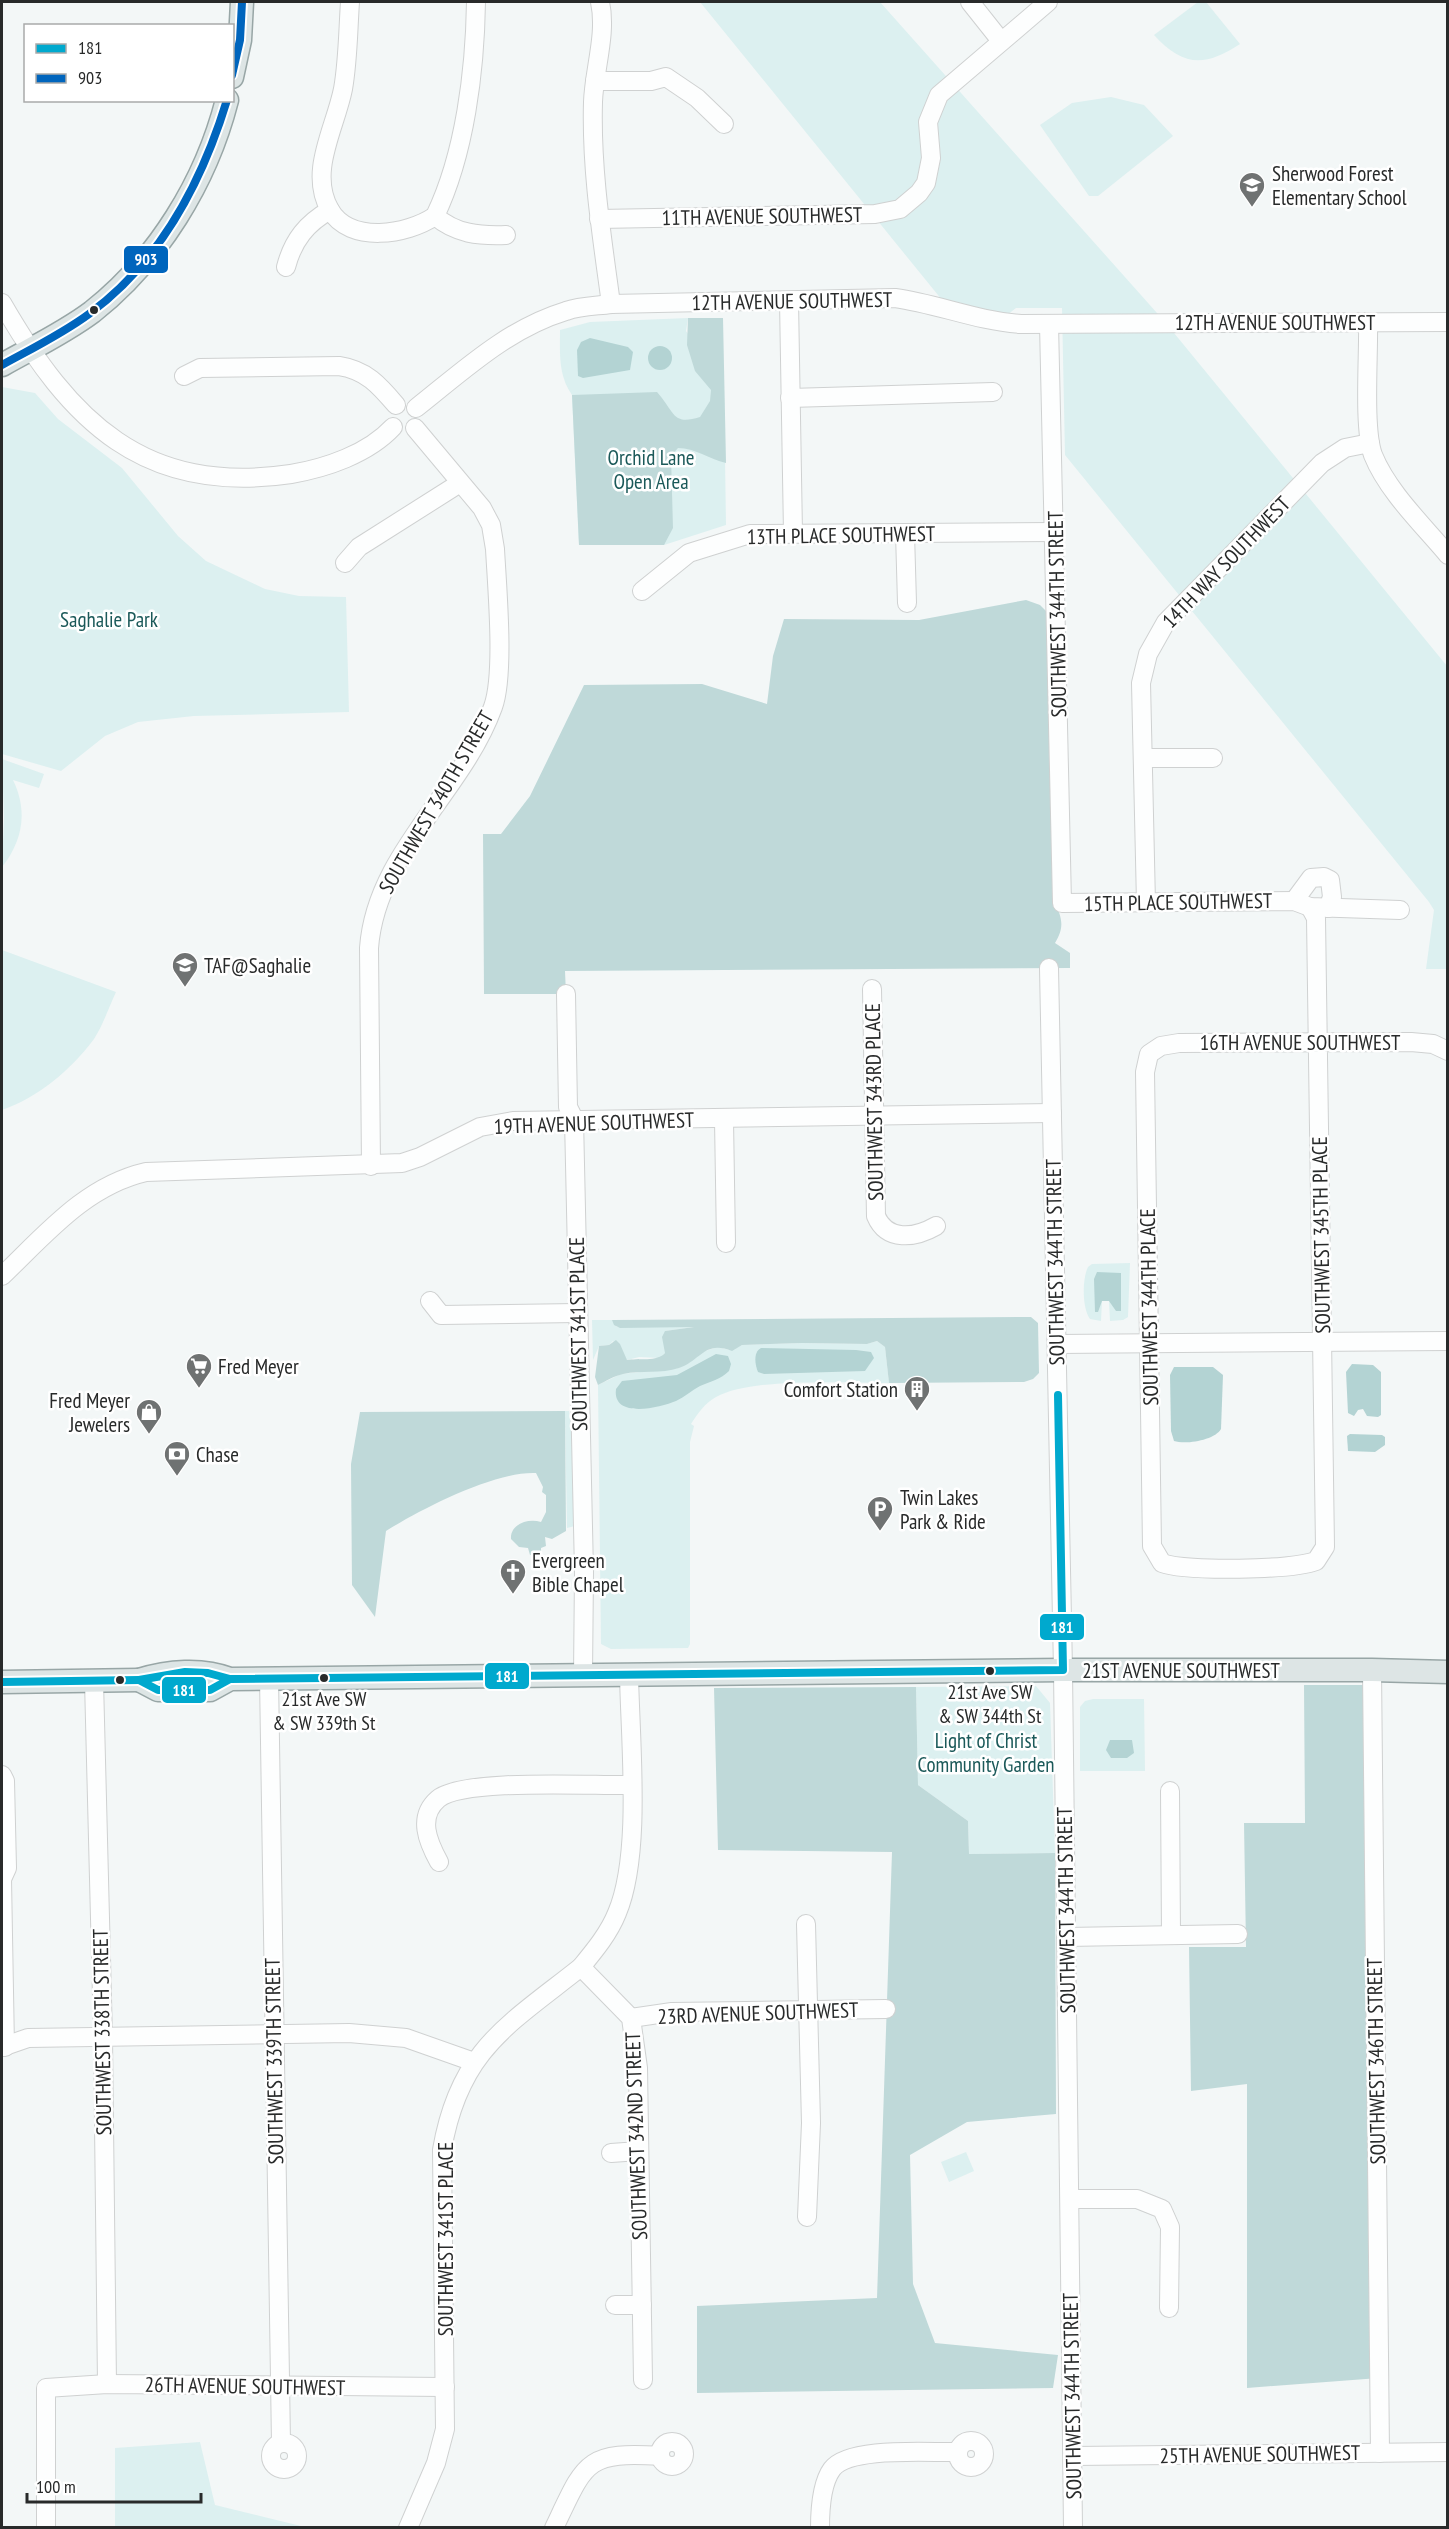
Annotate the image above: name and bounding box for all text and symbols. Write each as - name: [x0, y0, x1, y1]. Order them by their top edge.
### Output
- legend: [24, 24, 234, 102]
- text: 181: [78, 36, 102, 59]
- text: 903: [78, 66, 102, 89]
- place label: Sherwood Forest Elementary School: [1272, 160, 1407, 211]
- school or university icon: Sherwood Forest Elementary School: [1237, 170, 1267, 208]
- street label: 11TH AVENUE SOUTHWEST: [661, 201, 863, 231]
- line badge: 903: [123, 245, 169, 274]
- text: 903: [135, 249, 157, 269]
- street label: 12TH AVENUE SOUTHWEST: [691, 286, 893, 316]
- unlabelled marker: [88, 304, 100, 316]
- street label: 12TH AVENUE SOUTHWEST: [1175, 309, 1376, 336]
- park label: Orchid Lane Open Area: [608, 444, 694, 495]
- street label: 14TH WAY SOUTHWEST: [1156, 490, 1296, 634]
- street label: SOUTHWEST 344TH STREET: [1042, 510, 1072, 718]
- street label: 13TH PLACE SOUTHWEST: [747, 520, 936, 550]
- park label: Saghalie Park: [60, 606, 158, 633]
- street label: SOUTHWEST 340TH STREET: [373, 705, 500, 898]
- street label: 15TH PLACE SOUTHWEST: [1084, 887, 1273, 917]
- school or university icon: TAF@Saghalie: [170, 950, 200, 988]
- place label: TAF@Saghalie: [204, 952, 311, 979]
- street label: SOUTHWEST 343RD PLACE: [859, 1003, 889, 1201]
- street label: 16TH AVENUE SOUTHWEST: [1200, 1029, 1401, 1056]
- street label: 19TH AVENUE SOUTHWEST: [493, 1106, 695, 1140]
- street label: SOUTHWEST 345TH PLACE: [1306, 1136, 1336, 1334]
- street label: SOUTHWEST 344TH STREET: [1040, 1158, 1070, 1366]
- street label: SOUTHWEST 344TH PLACE: [1134, 1208, 1164, 1406]
- street label: SOUTHWEST 341ST PLACE: [563, 1237, 593, 1431]
- supermarket icon: Fred Meyer: [184, 1351, 214, 1389]
- place label: Fred Meyer: [218, 1353, 299, 1380]
- building icon: Comfort Station: [902, 1374, 932, 1412]
- place label: Comfort Station: [784, 1376, 898, 1403]
- place label: Fred Meyer Jewelers: [49, 1387, 130, 1438]
- shop icon: Fred Meyer Jewelers: [134, 1397, 164, 1435]
- bank icon: Chase: [162, 1439, 192, 1477]
- place label: Chase: [196, 1441, 239, 1468]
- place label: Twin Lakes Park & Ride: [900, 1484, 986, 1535]
- parking icon: Twin Lakes Park & Ride: [865, 1494, 895, 1532]
- place label: Evergreen Bible Chapel: [532, 1547, 624, 1598]
- church icon: Evergreen Bible Chapel: [498, 1557, 528, 1595]
- line badge: 181: [1039, 1613, 1085, 1641]
- text: 181: [1051, 1617, 1073, 1637]
- street label: 21ST AVENUE SOUTHWEST: [1082, 1657, 1280, 1684]
- line badge: 181: [484, 1662, 530, 1690]
- marker: 21st Ave SW & SW 344th St: [984, 1665, 996, 1677]
- text: 181: [496, 1666, 518, 1686]
- marker: 21st Ave SW & SW 339th St: [318, 1672, 330, 1684]
- unlabelled marker: [114, 1674, 126, 1686]
- line badge: 181: [161, 1676, 207, 1704]
- place label: 21st Ave SW & SW 344th St: [939, 1679, 1042, 1729]
- text: 181: [173, 1680, 195, 1700]
- place label: 21st Ave SW & SW 339th St: [273, 1686, 376, 1736]
- park label: Light of Christ Community Garden: [917, 1727, 1055, 1778]
- street label: SOUTHWEST 344TH STREET: [1051, 1806, 1081, 2014]
- street label: SOUTHWEST 338TH STREET: [87, 1928, 117, 2136]
- street label: SOUTHWEST 339TH STREET: [259, 1957, 289, 2165]
- street label: SOUTHWEST 346TH STREET: [1361, 1957, 1391, 2165]
- street label: 23RD AVENUE SOUTHWEST: [657, 1996, 860, 2030]
- street label: SOUTHWEST 342ND STREET: [619, 2031, 653, 2241]
- street label: SOUTHWEST 341ST PLACE: [432, 2142, 459, 2336]
- street label: SOUTHWEST 344TH STREET: [1057, 2292, 1087, 2500]
- street label: 26TH AVENUE SOUTHWEST: [144, 2371, 346, 2401]
- street label: 25TH AVENUE SOUTHWEST: [1159, 2439, 1361, 2469]
- scale bar: [27, 2466, 201, 2504]
- text: 100 m: [36, 2475, 76, 2498]

